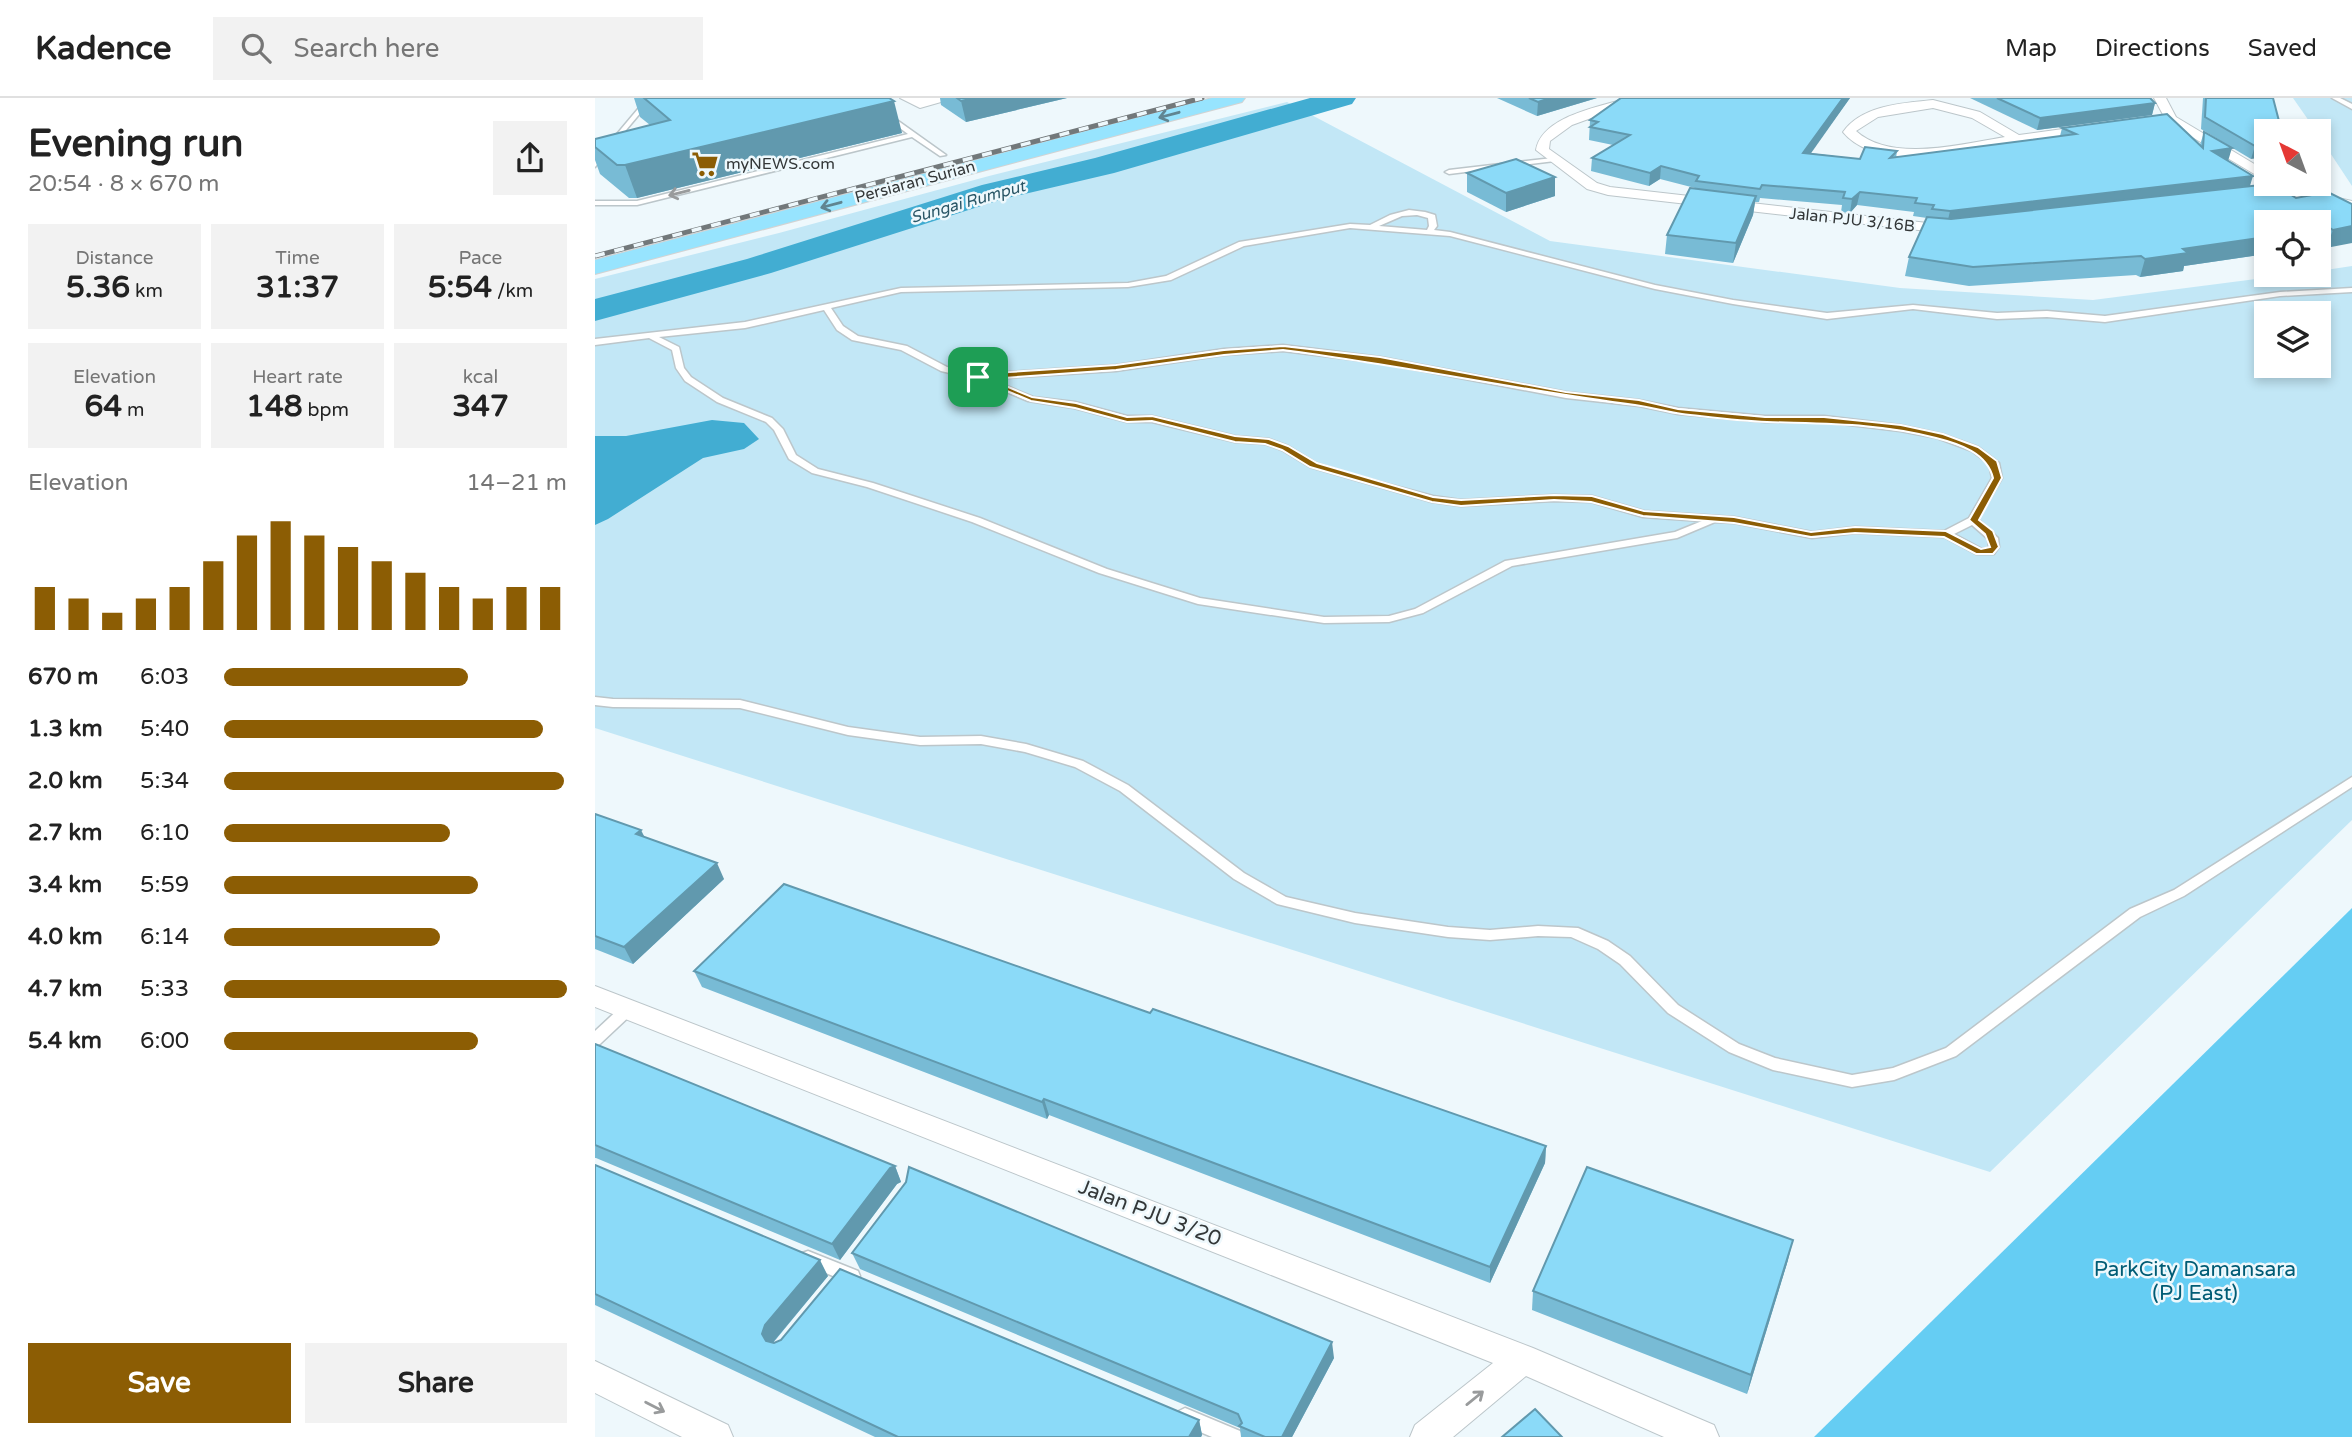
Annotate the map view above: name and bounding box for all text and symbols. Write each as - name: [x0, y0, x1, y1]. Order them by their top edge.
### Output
- search box: [213, 17, 703, 80]
- text: Kadence: [35, 29, 171, 68]
- icon: search: [237, 29, 275, 67]
- text: Search here: [293, 33, 440, 64]
- text: Map: [2005, 34, 2057, 63]
- text: Directions: [2095, 34, 2210, 63]
- text: Saved: [2248, 34, 2317, 63]
- one-way arrow: [1159, 110, 1181, 123]
- north arrow: [2254, 119, 2331, 196]
- map controls: [2254, 119, 2331, 378]
- text: Evening run: [28, 121, 243, 167]
- button: share: [493, 121, 567, 195]
- supermarket icon: myNEWS.com: [690, 149, 720, 179]
- place label: myNEWS.com: [726, 154, 835, 174]
- street label: Persiaran Surian: [853, 156, 977, 208]
- text: 20:54 · 8 × 670 m: [28, 170, 219, 198]
- water label: Sungai Rumput: [908, 176, 1029, 228]
- one-way arrow: [668, 187, 691, 200]
- one-way arrow: [820, 199, 842, 212]
- street label: Jalan PJU 3/16B: [1788, 203, 1916, 237]
- button: locate: [2254, 210, 2331, 287]
- text: Distance: [75, 247, 154, 269]
- text: Time: [275, 247, 320, 269]
- text: Pace: [459, 247, 502, 269]
- text: 5.36: [66, 269, 130, 306]
- text: 31:37: [256, 269, 339, 306]
- text: 5:54: [428, 269, 492, 306]
- text: km: [130, 280, 163, 302]
- text: /km: [492, 280, 533, 302]
- button: layers: [2254, 301, 2331, 378]
- pin: [948, 347, 1008, 407]
- icon: arrive: [959, 358, 997, 396]
- text: Elevation: [73, 366, 156, 388]
- text: Heart rate: [252, 366, 343, 388]
- text: kcal: [463, 366, 498, 388]
- text: 64: [84, 388, 122, 425]
- text: 148: [246, 388, 303, 425]
- text: 347: [452, 388, 509, 425]
- text: m: [122, 399, 145, 421]
- text: bpm: [303, 399, 349, 421]
- text: Elevation: [28, 469, 129, 497]
- text: 14–21 m: [466, 469, 567, 497]
- text: 670 m: [28, 663, 98, 691]
- text: 6:03: [140, 663, 189, 691]
- text: 1.3 km: [28, 715, 103, 743]
- text: 5:40: [140, 715, 189, 743]
- text: 2.0 km: [28, 767, 103, 795]
- text: 5:34: [140, 767, 189, 795]
- text: 2.7 km: [28, 819, 102, 847]
- text: 6:10: [140, 819, 189, 847]
- text: 3.4 km: [28, 871, 102, 899]
- text: 5:59: [140, 871, 189, 899]
- text: 4.0 km: [28, 923, 103, 951]
- text: 6:14: [140, 923, 189, 951]
- text: 4.7 km: [28, 975, 102, 1003]
- text: 5:33: [140, 975, 189, 1003]
- text: 5.4 km: [28, 1027, 102, 1055]
- text: 6:00: [140, 1027, 189, 1055]
- street label: Jalan PJU 3/20: [1075, 1174, 1225, 1252]
- park label: ParkCity Damansara (PJ East): [2094, 1257, 2296, 1306]
- button: Save: [28, 1343, 291, 1423]
- button: Share: [305, 1343, 567, 1423]
- one-way arrow: [1465, 1390, 1483, 1406]
- one-way arrow: [644, 1400, 665, 1414]

